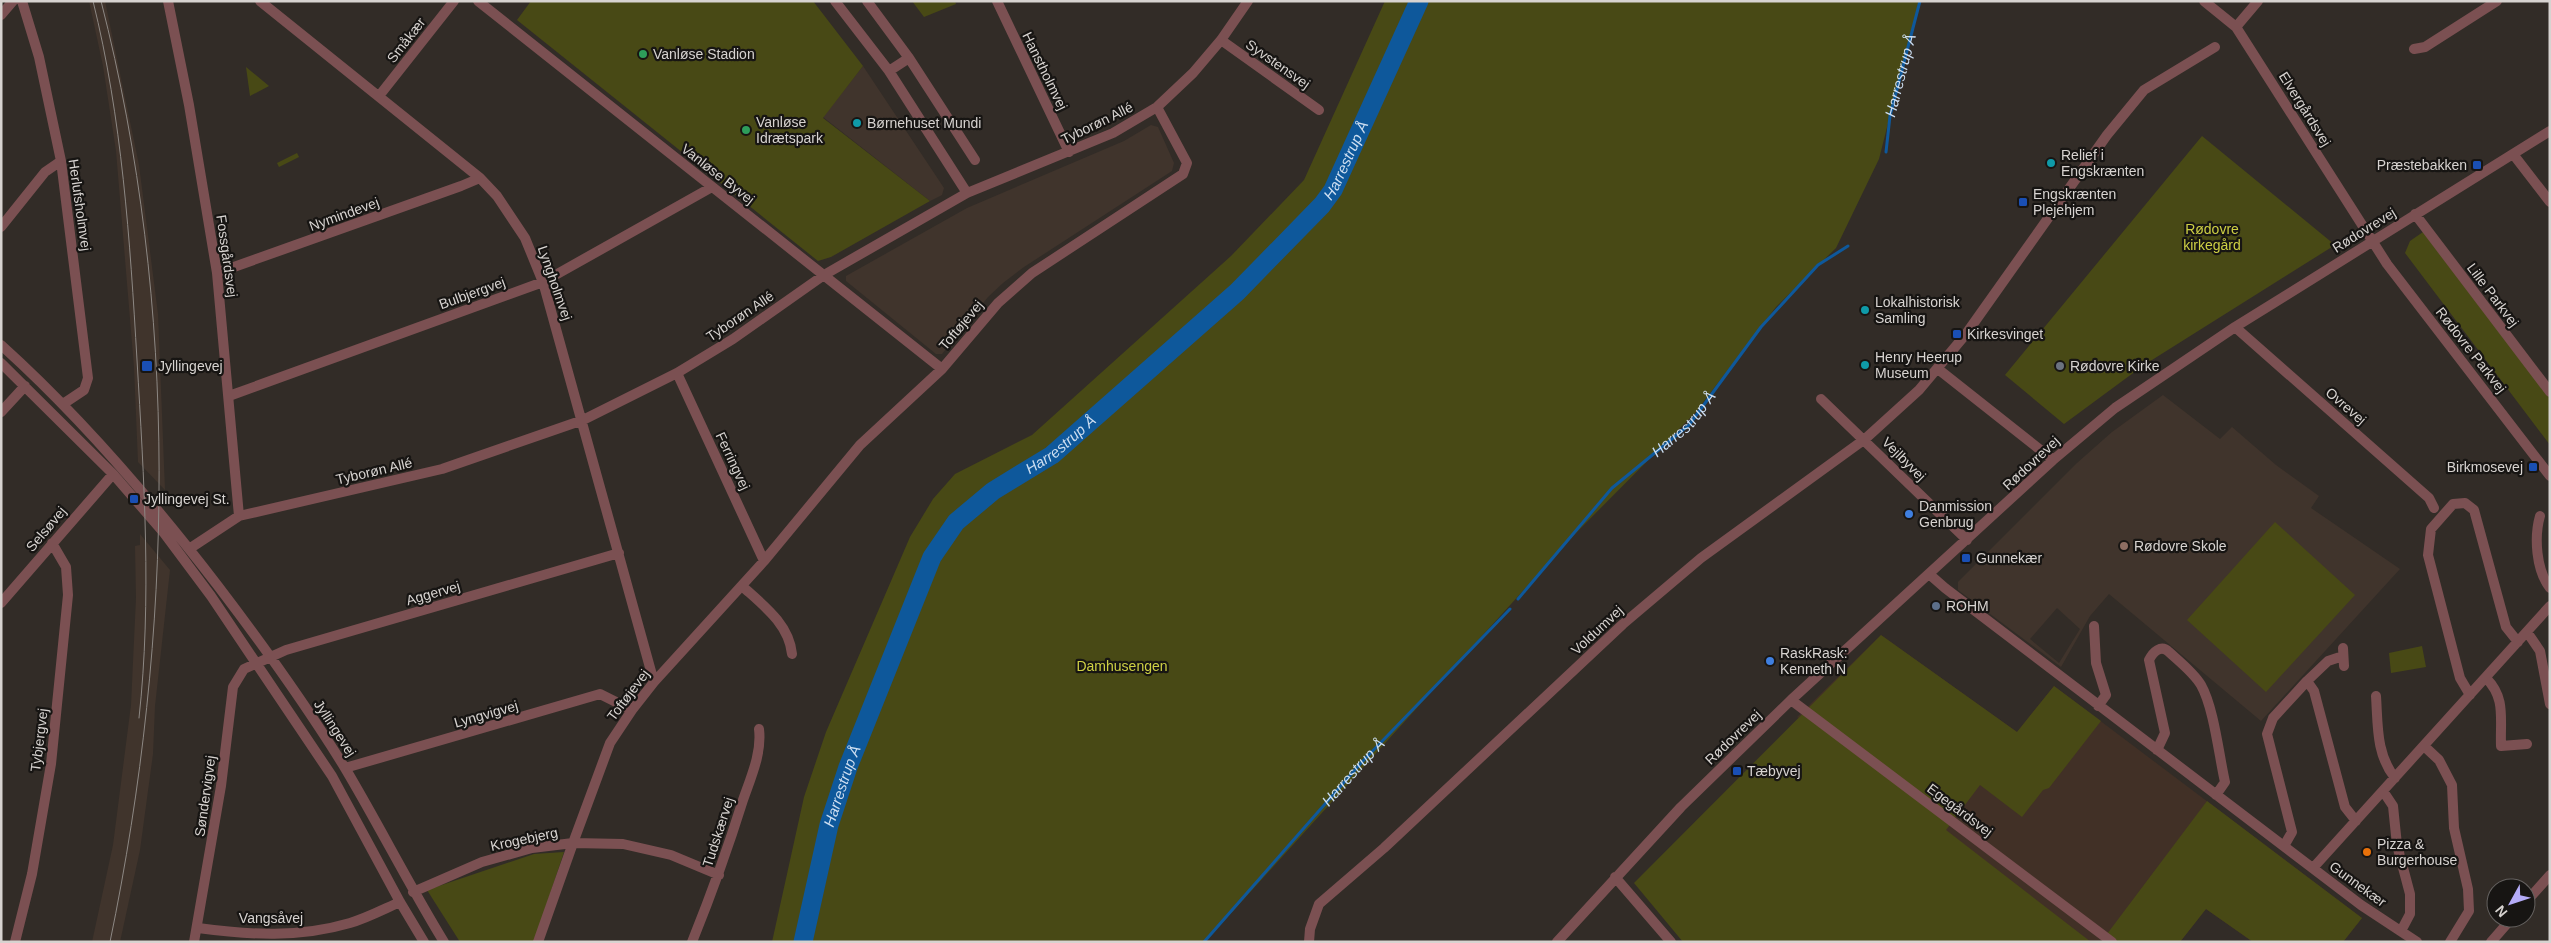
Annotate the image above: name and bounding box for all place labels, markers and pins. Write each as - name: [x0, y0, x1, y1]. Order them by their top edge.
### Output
- place label: Vanløse Stadion: [653, 46, 755, 62]
- marker: Vanløse Stadion: [637, 48, 649, 60]
- place label: Vanløse Idrætspark: [756, 114, 824, 146]
- place label: Børnehuset Mundi: [867, 115, 981, 131]
- marker: Børnehuset Mundi: [851, 117, 863, 129]
- marker: Vanløse Idrætspark: [740, 124, 752, 136]
- place label: Relief i Engskrænten: [2061, 147, 2144, 179]
- marker: Relief i Engskrænten: [2045, 157, 2057, 169]
- place label: Præstebakken: [2377, 157, 2467, 173]
- marker: Præstebakken: [2471, 159, 2483, 171]
- place label: Engskrænten Plejehjem: [2033, 186, 2116, 218]
- marker: Engskrænten Plejehjem: [2017, 196, 2029, 208]
- place label: Lokalhistorisk Samling: [1875, 294, 1961, 326]
- marker: Lokalhistorisk Samling: [1859, 304, 1871, 316]
- place label: Kirkesvinget: [1967, 326, 2043, 342]
- marker: Kirkesvinget: [1951, 328, 1963, 340]
- place label: Henry Heerup Museum: [1875, 349, 1962, 381]
- place label: Jyllingevej: [158, 358, 223, 374]
- place label: Rødovre Kirke: [2070, 358, 2160, 374]
- marker: Jyllingevej: [140, 359, 154, 373]
- marker: Henry Heerup Museum: [1859, 359, 1871, 371]
- marker: Rødovre Kirke: [2054, 360, 2066, 372]
- place label: Birkmosevej: [2447, 459, 2523, 475]
- marker: Birkmosevej: [2527, 461, 2539, 473]
- place label: Jyllingevej St.: [144, 491, 230, 507]
- marker: Jyllingevej St.: [128, 493, 140, 505]
- place label: Danmission Genbrug: [1919, 498, 1992, 530]
- marker: Danmission Genbrug: [1903, 508, 1915, 520]
- place label: Rødovre Skole: [2134, 538, 2227, 554]
- marker: Rødovre Skole: [2118, 540, 2130, 552]
- place label: Gunnekær: [1976, 550, 2042, 566]
- marker: Gunnekær: [1960, 552, 1972, 564]
- place label: ROHM: [1946, 598, 1989, 614]
- marker: ROHM: [1930, 600, 1942, 612]
- place label: RaskRask: Kenneth N: [1780, 645, 1848, 677]
- marker: RaskRask: Kenneth N: [1764, 655, 1776, 667]
- place label: Tæbyvej: [1747, 763, 1801, 779]
- marker: Tæbyvej: [1731, 765, 1743, 777]
- place label: Pizza & Burgerhouse: [2377, 836, 2457, 868]
- marker: Pizza & Burgerhouse: [2361, 846, 2373, 858]

